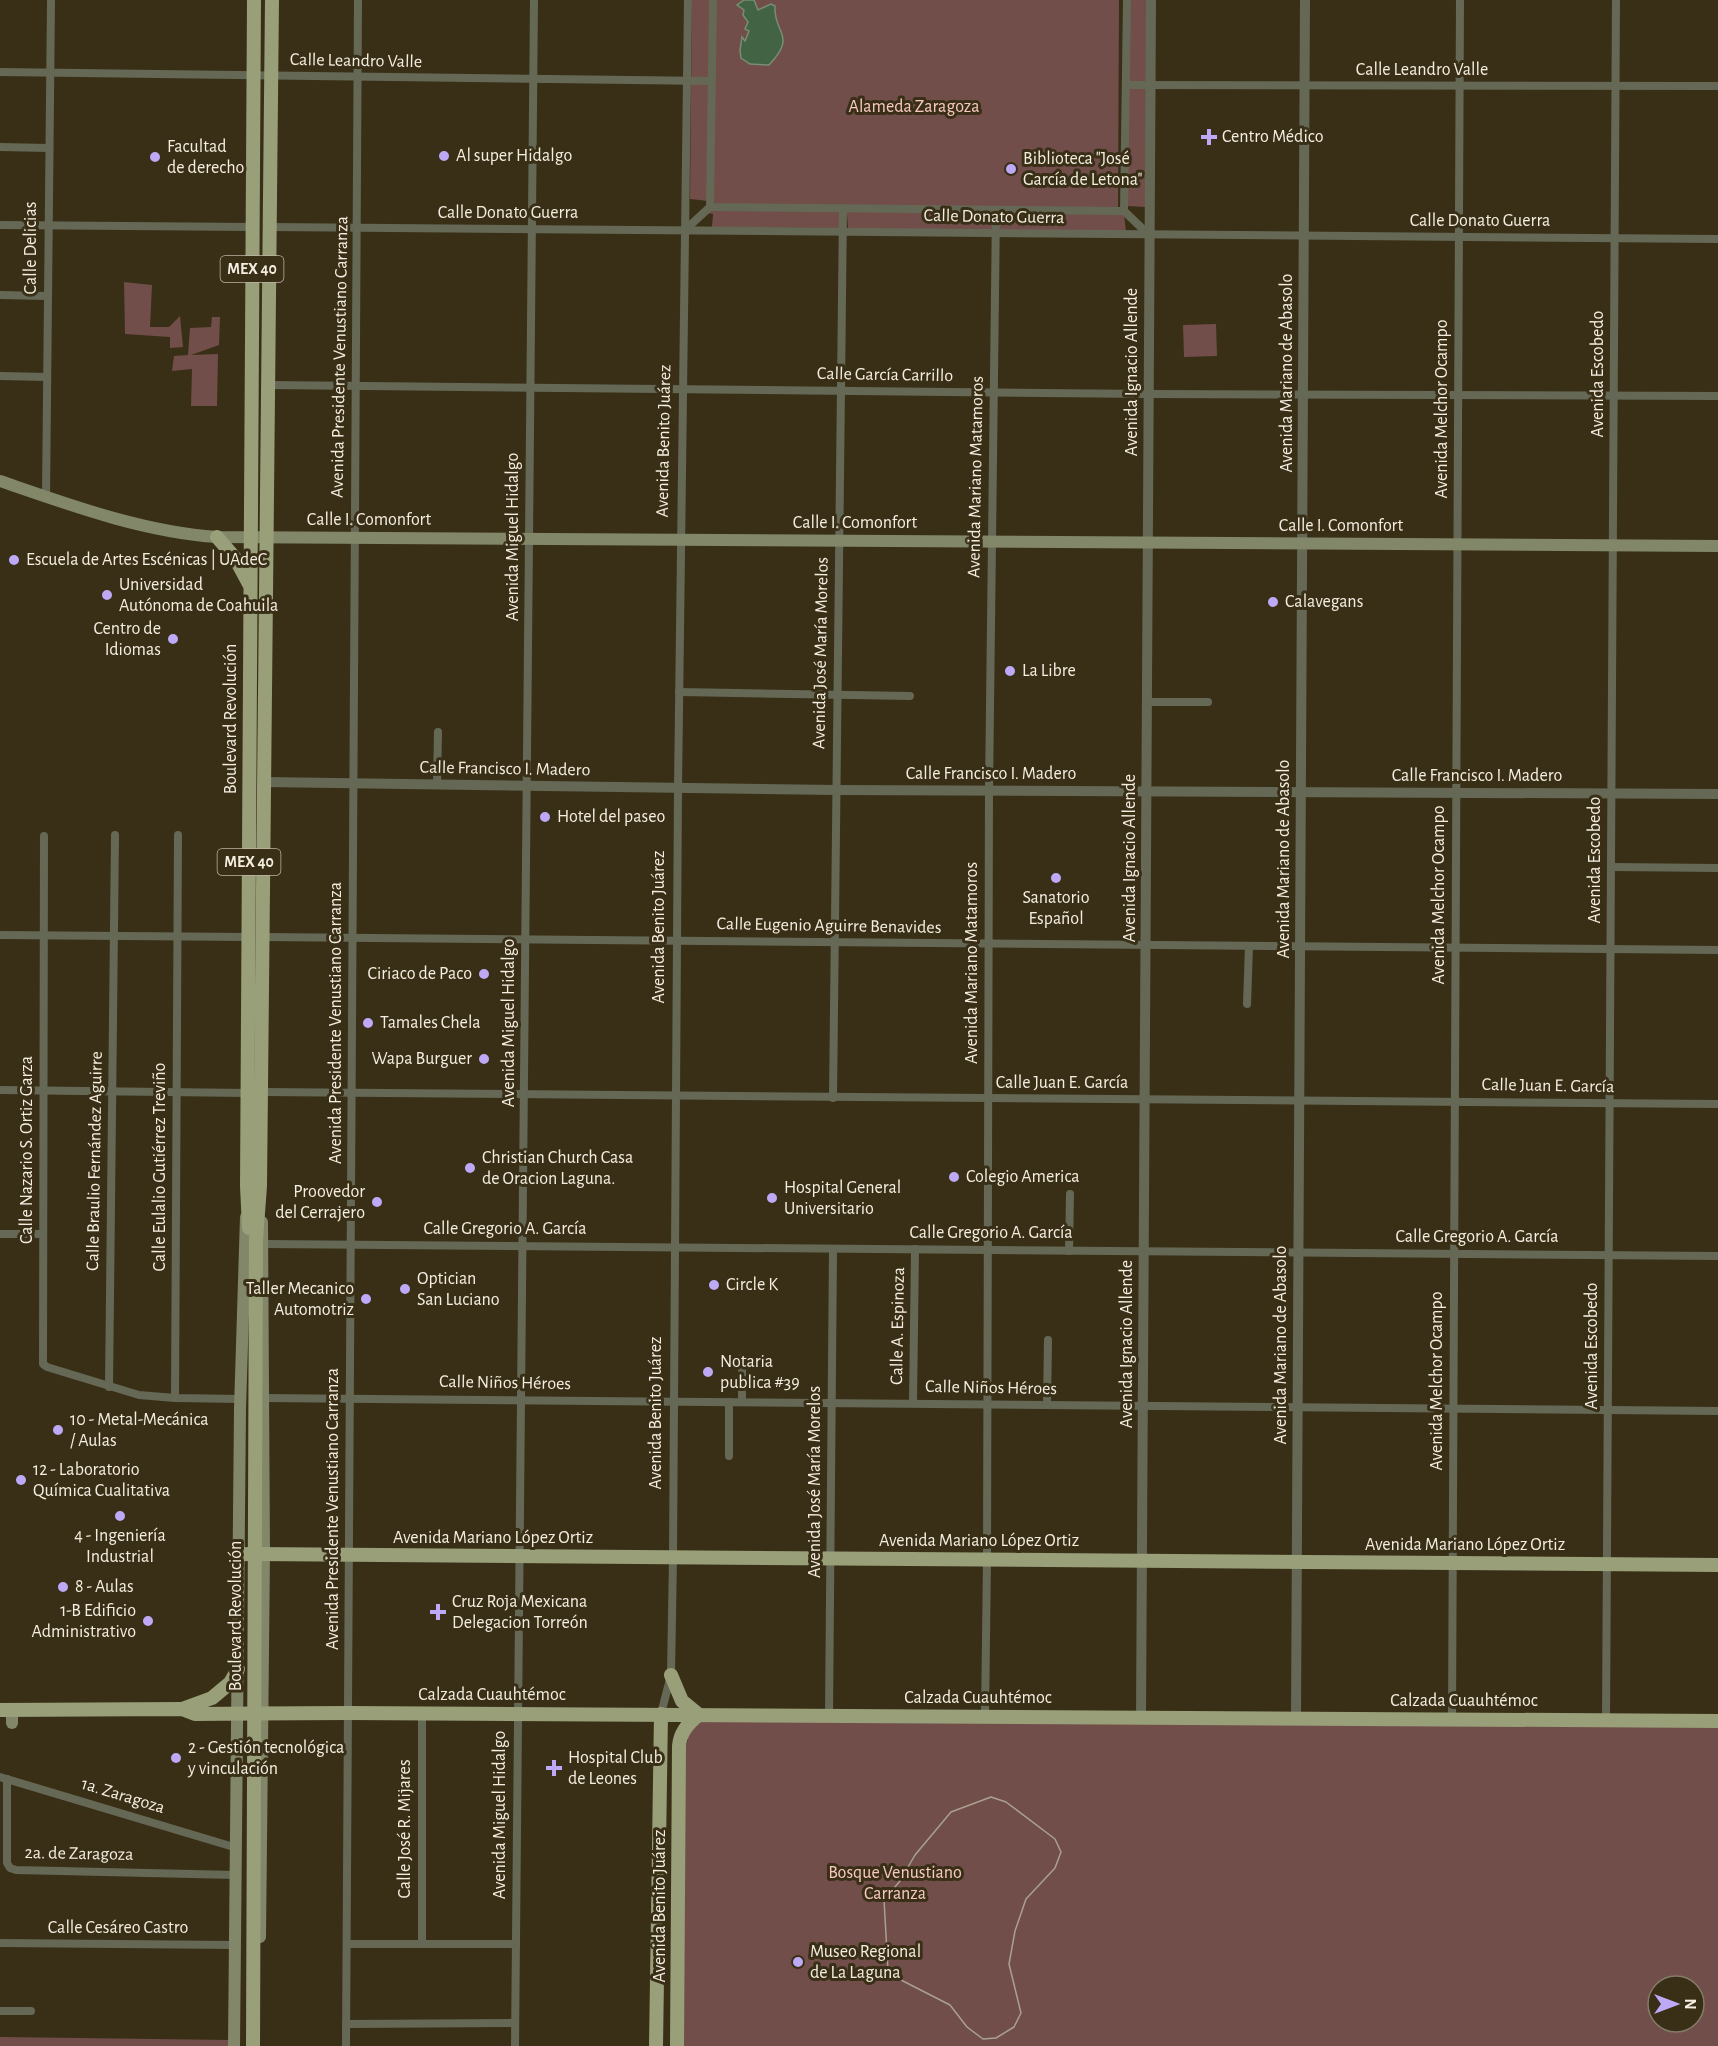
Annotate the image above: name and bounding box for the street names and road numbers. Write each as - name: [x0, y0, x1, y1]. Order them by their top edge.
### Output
- street label: Calle Leandro Valle: [290, 51, 422, 71]
- street label: Calle Leandro Valle: [1356, 61, 1488, 79]
- street label: Calle Delicias: [22, 202, 40, 294]
- street label: Calle Donato Guerra: [438, 204, 578, 222]
- street label: Calle Donato Guerra: [924, 207, 1064, 227]
- street label: Calle Donato Guerra: [1410, 212, 1550, 230]
- street label: Avenida Presidente Venustiano Carranza: [329, 216, 351, 498]
- road number: MEX 40: [220, 256, 284, 282]
- street label: Avenida Mariano de Abasolo: [1278, 273, 1296, 472]
- street label: Avenida Ignacio Allende: [1123, 288, 1141, 456]
- street label: Avenida Escobedo: [1589, 310, 1607, 437]
- street label: Avenida Melchor Ocampo: [1433, 319, 1451, 499]
- street label: Avenida Benito Juárez: [654, 364, 674, 518]
- street label: Calle García Carrillo: [817, 365, 953, 385]
- street label: Avenida Mariano Matamoros: [965, 376, 987, 578]
- street label: Avenida Miguel Hidalgo: [504, 453, 522, 621]
- street label: Calle I. Comonfort: [307, 511, 431, 529]
- street label: Calle I. Comonfort: [793, 514, 917, 532]
- street label: Calle I. Comonfort: [1279, 517, 1403, 535]
- street label: Avenida José María Morelos: [810, 557, 832, 749]
- street label: Boulevard Revolución: [222, 644, 240, 794]
- street label: Calle Francisco I. Madero: [420, 759, 591, 779]
- street label: Avenida Mariano de Abasolo: [1275, 759, 1293, 958]
- street label: Calle Francisco I. Madero: [906, 765, 1076, 783]
- street label: Calle Francisco I. Madero: [1392, 767, 1562, 785]
- street label: Avenida Ignacio Allende: [1121, 774, 1139, 942]
- street label: Avenida Escobedo: [1586, 796, 1604, 923]
- street label: Avenida Melchor Ocampo: [1430, 805, 1448, 985]
- road number: MEX 40: [218, 849, 280, 875]
- street label: Avenida Benito Juárez: [650, 851, 668, 1003]
- street label: Avenida Mariano Matamoros: [963, 862, 981, 1064]
- street label: Avenida Presidente Venustiano Carranza: [327, 882, 345, 1164]
- street label: Calle Eugenio Aguirre Benavides: [716, 915, 942, 937]
- street label: Avenida Miguel Hidalgo: [500, 939, 518, 1107]
- street label: Calle Braulio Fernández Aguirre: [84, 1051, 106, 1271]
- street label: Calle Nazario S. Ortiz Garza: [18, 1056, 36, 1244]
- street label: Calle Eulalio Gutiérrez Treviño: [151, 1062, 169, 1271]
- street label: Calle Juan E. García: [996, 1074, 1128, 1092]
- street label: Calle Juan E. García: [1481, 1076, 1615, 1096]
- street label: Calle Gregorio A. García: [423, 1220, 587, 1238]
- street label: Calle Gregorio A. García: [909, 1224, 1073, 1242]
- street label: Calle Gregorio A. García: [1395, 1228, 1559, 1246]
- street label: Avenida Mariano de Abasolo: [1272, 1245, 1290, 1444]
- street label: Avenida Ignacio Allende: [1118, 1260, 1136, 1428]
- street label: Calle A. Espinoza: [888, 1267, 908, 1385]
- street label: Avenida Escobedo: [1583, 1282, 1601, 1409]
- street label: Avenida Melchor Ocampo: [1428, 1291, 1446, 1471]
- street label: Avenida Benito Juárez: [647, 1337, 665, 1489]
- street label: Avenida Presidente Venustiano Carranza: [324, 1368, 342, 1650]
- street label: Calle Niños Héroes: [439, 1373, 571, 1393]
- street label: Calle Niños Héroes: [925, 1378, 1057, 1398]
- street label: Avenida José María Morelos: [806, 1386, 824, 1578]
- street label: Avenida Mariano López Ortiz: [393, 1529, 593, 1547]
- street label: Avenida Mariano López Ortiz: [879, 1532, 1079, 1550]
- street label: Avenida Mariano López Ortiz: [1365, 1536, 1565, 1554]
- street label: Boulevard Revolución: [227, 1541, 245, 1691]
- street label: Calzada Cuauhtémoc: [418, 1686, 566, 1704]
- street label: Calzada Cuauhtémoc: [904, 1689, 1052, 1707]
- street label: Calzada Cuauhtémoc: [1390, 1692, 1538, 1710]
- street label: Avenida Miguel Hidalgo: [491, 1731, 509, 1899]
- street label: Calle José R. Mijares: [396, 1759, 414, 1899]
- street label: 1a. Zaragoza: [79, 1775, 167, 1817]
- street label: Avenida Benito Juárez: [651, 1830, 669, 1982]
- street label: 2a. de Zaragoza: [24, 1844, 134, 1864]
- street label: Calle Cesáreo Castro: [48, 1919, 188, 1937]

